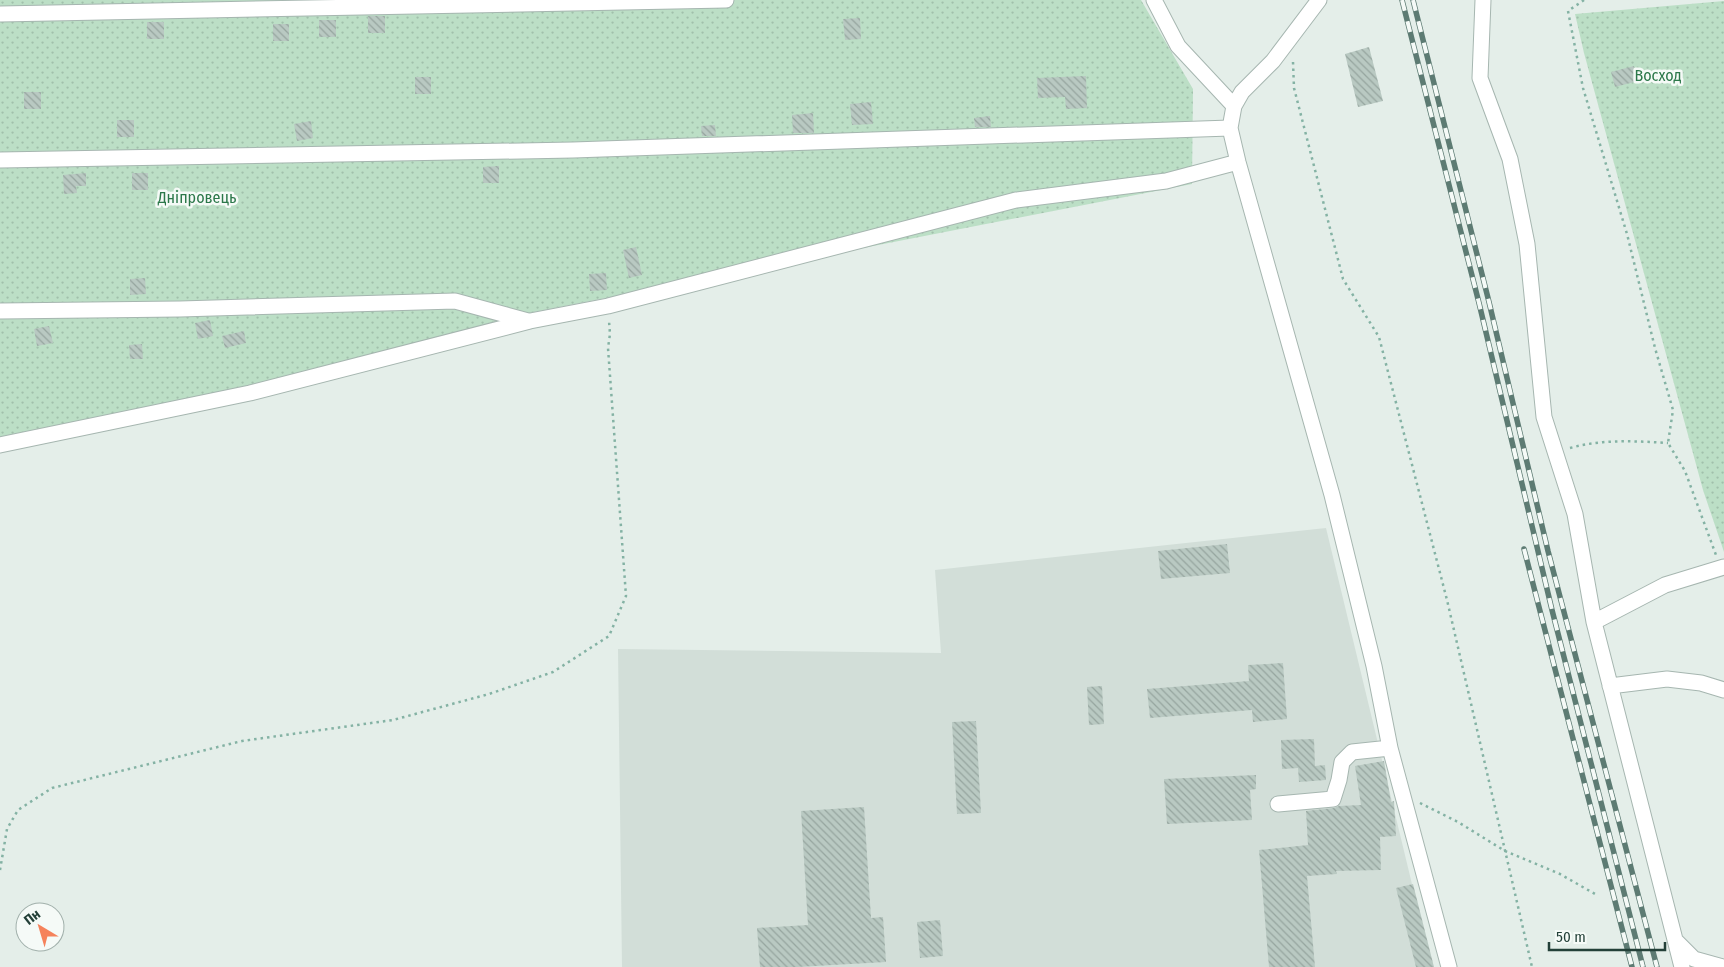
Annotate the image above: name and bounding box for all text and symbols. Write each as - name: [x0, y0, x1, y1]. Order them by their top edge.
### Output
- park label: Восход: [1634, 66, 1682, 85]
- park label: Дніпровець: [157, 188, 236, 207]
- north arrow: [15, 902, 65, 952]
- text: Пн: [21, 906, 44, 929]
- scale bar: [1549, 920, 1665, 952]
- text: 50 m: [1556, 928, 1586, 946]

